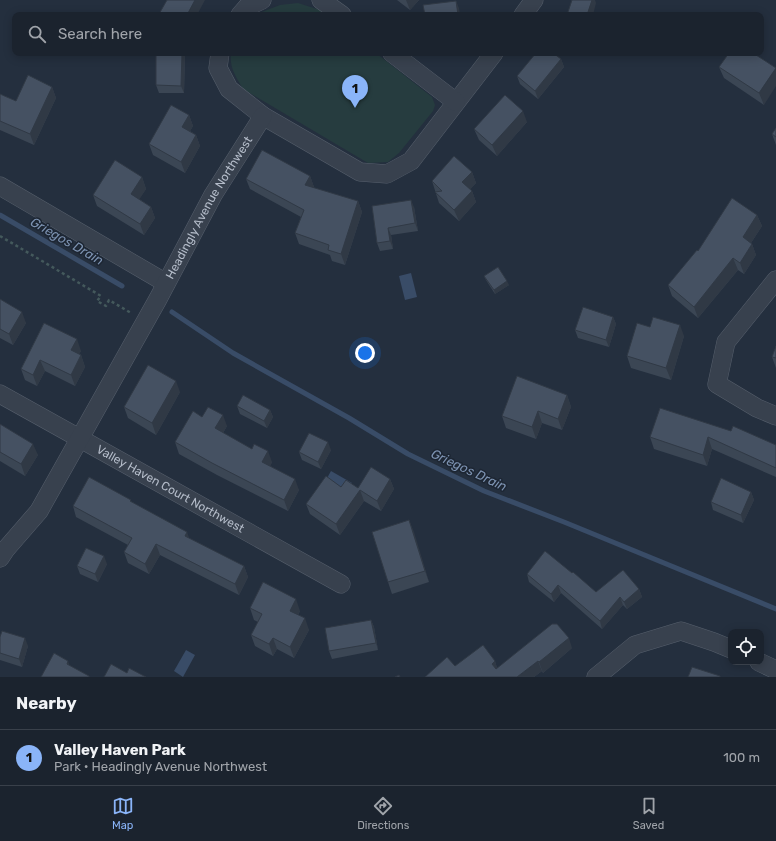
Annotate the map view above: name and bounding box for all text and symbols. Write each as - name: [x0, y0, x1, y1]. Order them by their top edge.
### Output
- search box: [12, 12, 764, 56]
- icon: search: [26, 23, 48, 45]
- text: Search here: [58, 25, 142, 43]
- pin: 1: [342, 75, 368, 108]
- street label: Headingly Avenue Northwest: [163, 133, 256, 281]
- water label: Griegos Drain: [27, 214, 106, 269]
- your location: [355, 343, 375, 363]
- street label: Valley Haven Court Northwest: [94, 442, 247, 536]
- water label: Griegos Drain: [428, 446, 509, 495]
- map controls: [728, 629, 764, 665]
- button: locate: [728, 629, 764, 665]
- text: Nearby: [16, 693, 77, 713]
- text: Valley Haven Park: [54, 741, 186, 759]
- text: 1: [26, 750, 32, 765]
- text: 100 m: [723, 750, 760, 765]
- text: Park · Headingly Avenue Northwest: [54, 759, 267, 774]
- tab: Map: [112, 795, 134, 832]
- tab: Directions: [357, 795, 409, 832]
- tab: Saved: [633, 795, 664, 832]

